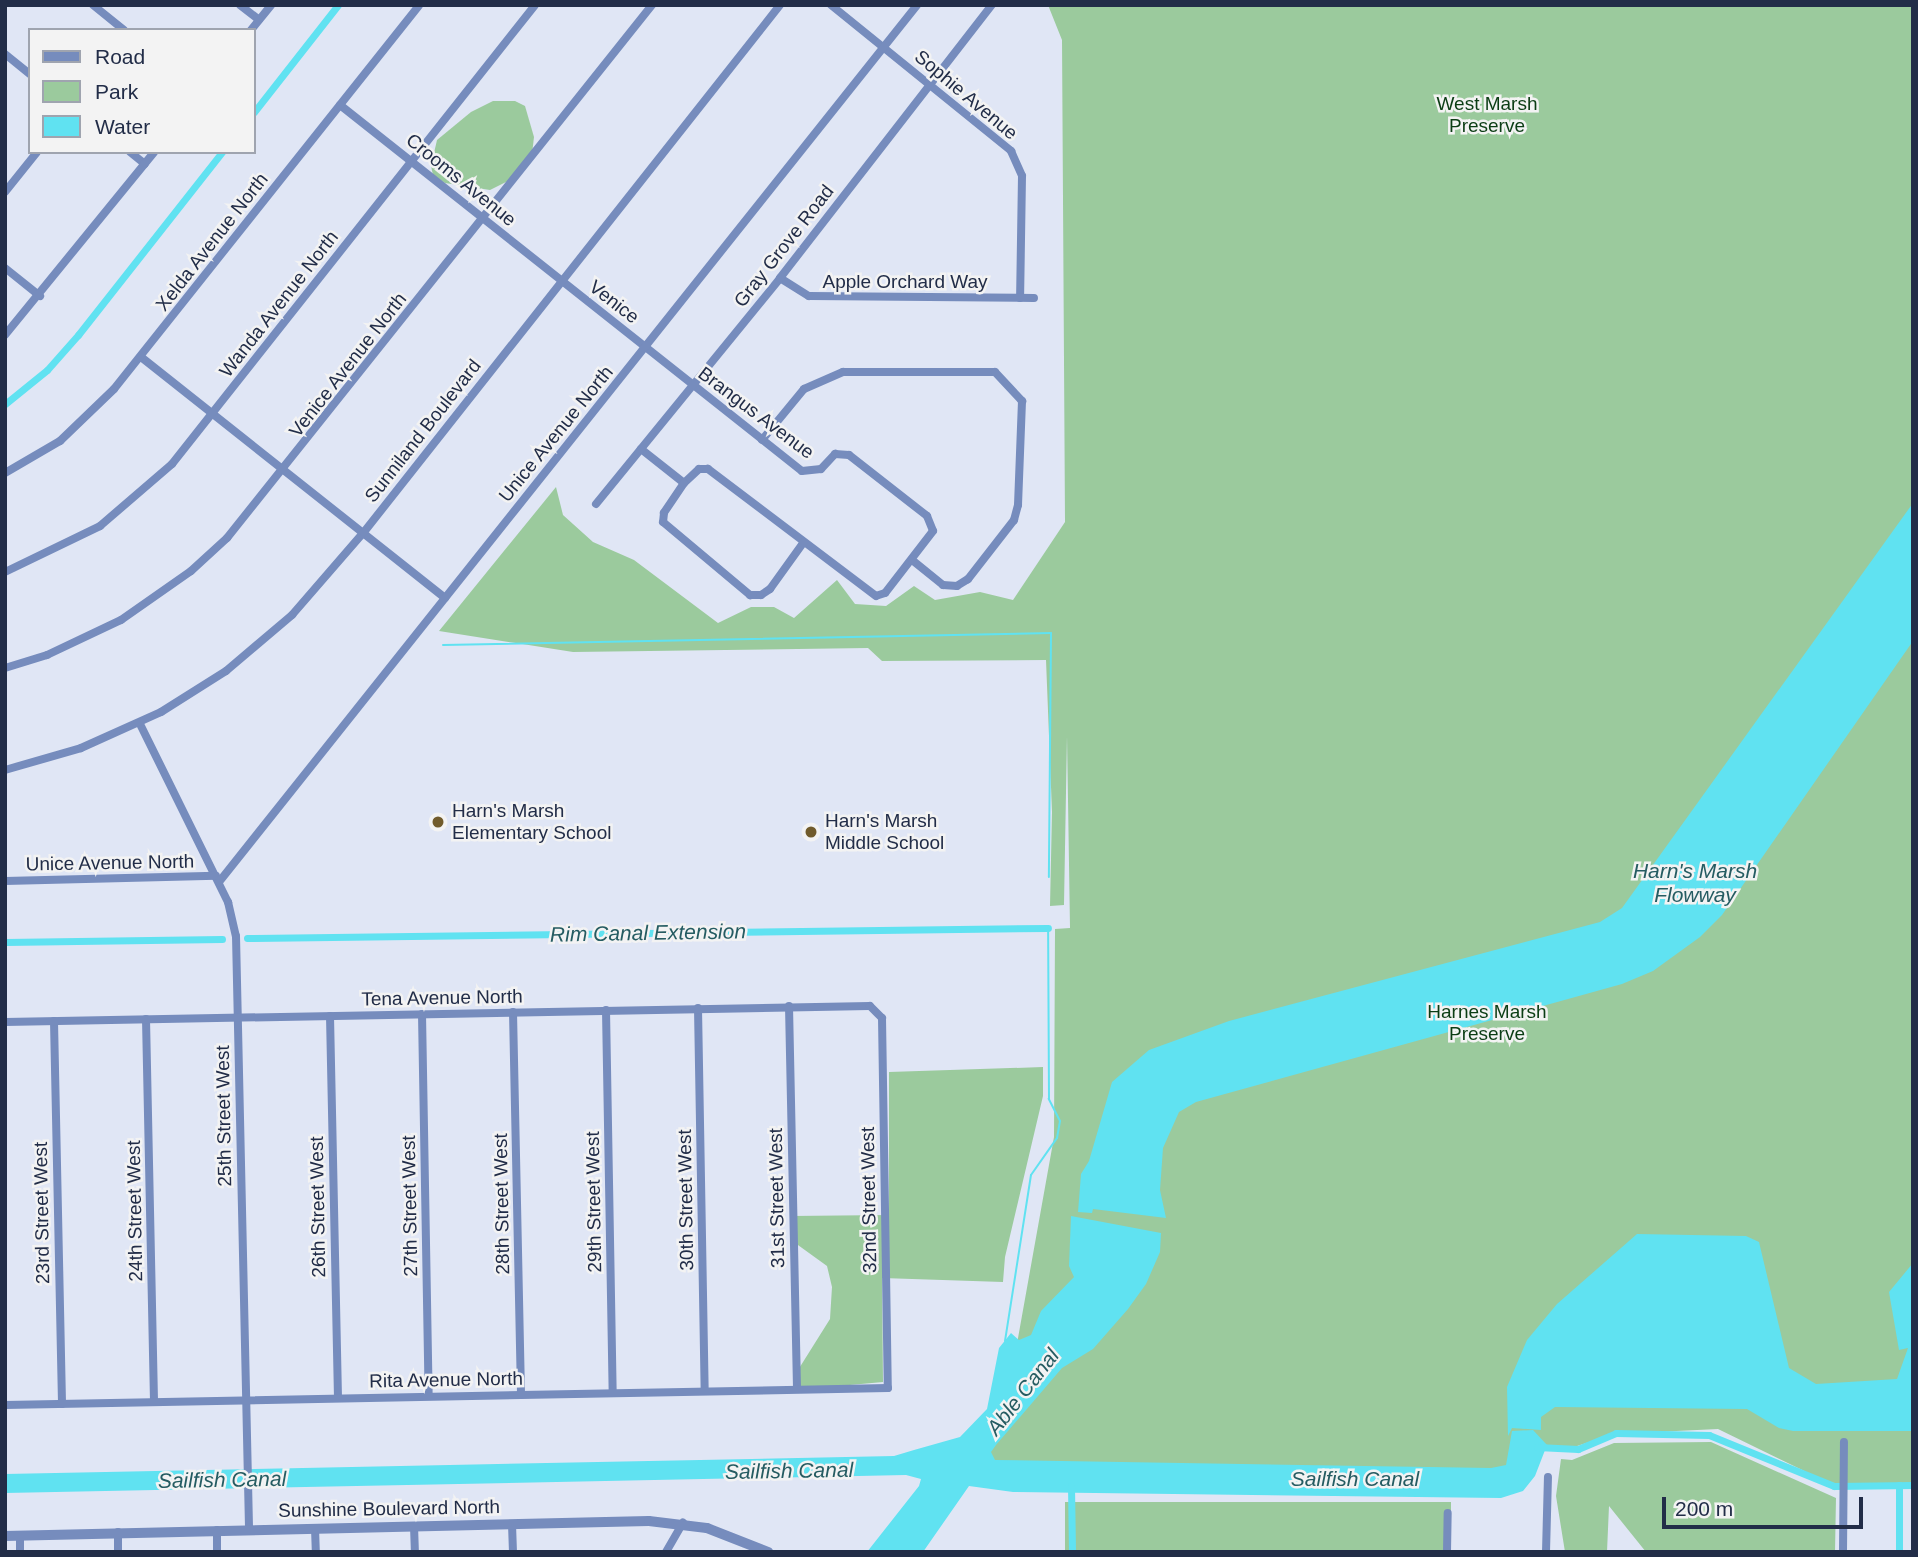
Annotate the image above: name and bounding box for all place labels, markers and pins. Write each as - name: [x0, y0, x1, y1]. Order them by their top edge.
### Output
- place label: Harn's Marsh Elementary School: [452, 800, 611, 844]
- place label: Harn's Marsh Middle School: [825, 810, 944, 854]
- marker: Harn's Marsh Elementary School: [430, 814, 446, 830]
- marker: Harn's Marsh Middle School: [803, 824, 819, 840]

